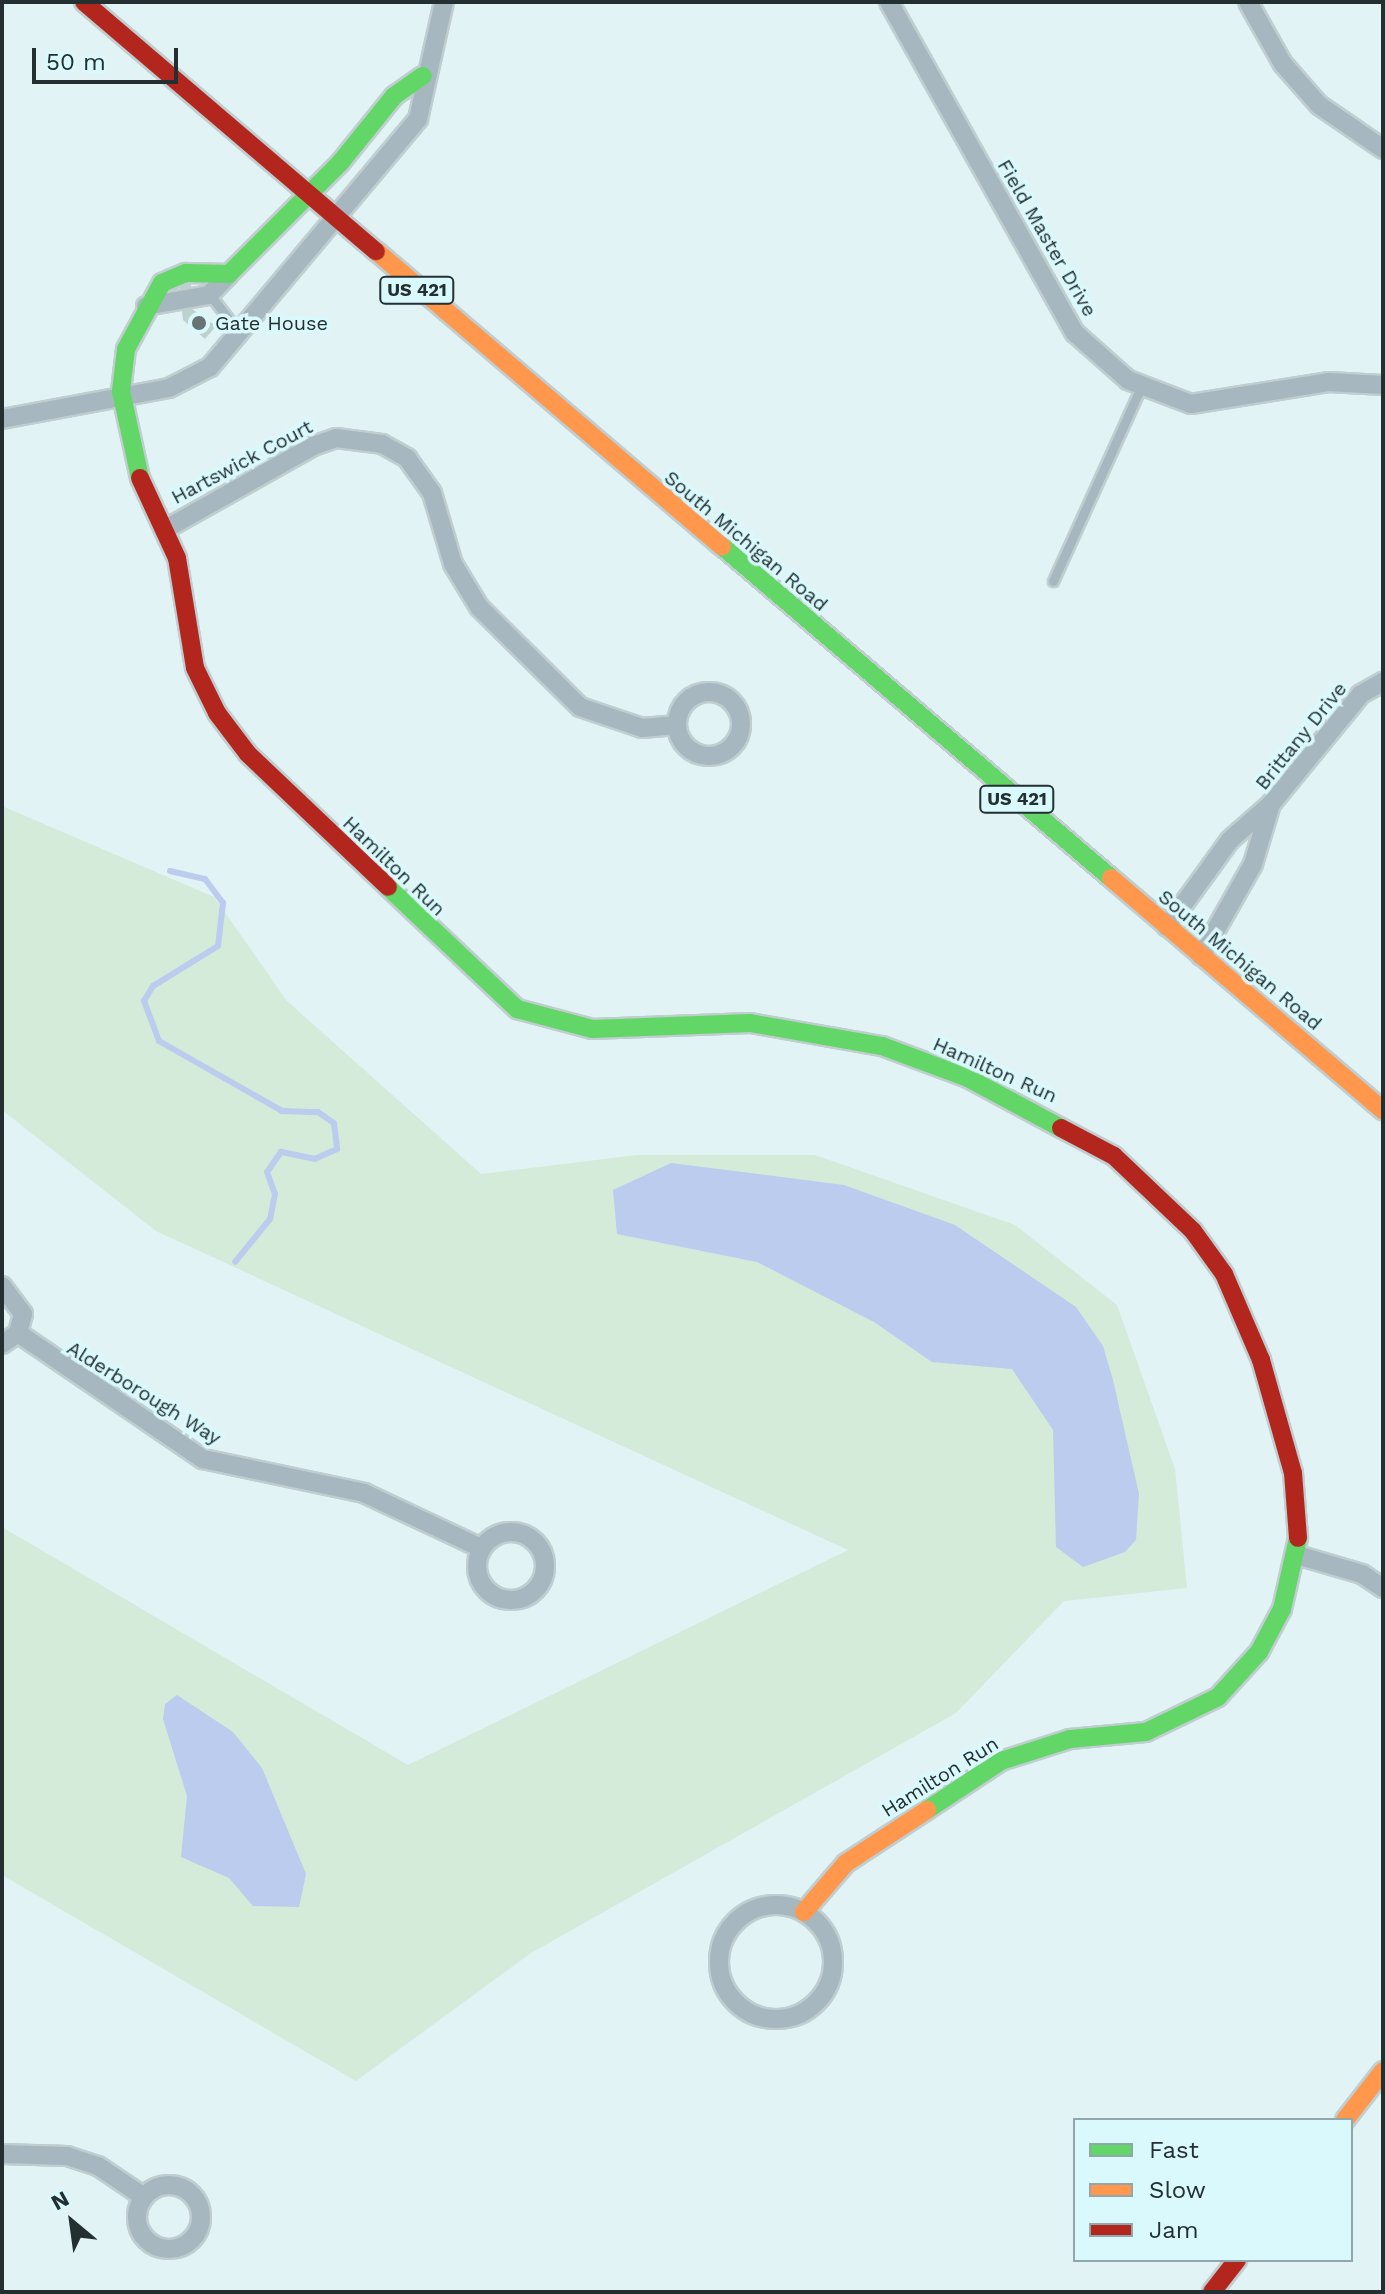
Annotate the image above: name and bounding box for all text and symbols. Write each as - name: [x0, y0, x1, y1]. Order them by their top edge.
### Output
- scale bar: [36, 32, 182, 82]
- text: 50 m: [46, 48, 106, 76]
- street label: Field Master Drive: [992, 155, 1102, 321]
- road number: US 421: [379, 276, 455, 304]
- place label: Gate House: [215, 311, 328, 335]
- marker: Gate House: [190, 314, 208, 332]
- street label: Hartswick Court: [167, 415, 317, 509]
- street label: South Michigan Road: [659, 466, 833, 616]
- street label: Brittany Drive: [1250, 677, 1352, 795]
- road number: US 421: [979, 785, 1055, 813]
- street label: Hamilton Run: [338, 811, 450, 921]
- street label: South Michigan Road: [1153, 885, 1327, 1035]
- street label: Hamilton Run: [929, 1032, 1061, 1108]
- street label: Alderborough Way: [62, 1336, 226, 1450]
- street label: Hamilton Run: [877, 1731, 1003, 1823]
- legend: [1073, 2118, 1353, 2262]
- text: Fast: [1149, 2136, 1199, 2164]
- text: Slow: [1149, 2176, 1206, 2204]
- north arrow: [32, 2182, 112, 2262]
- text: N: [47, 2186, 73, 2215]
- text: Jam: [1149, 2216, 1199, 2244]

